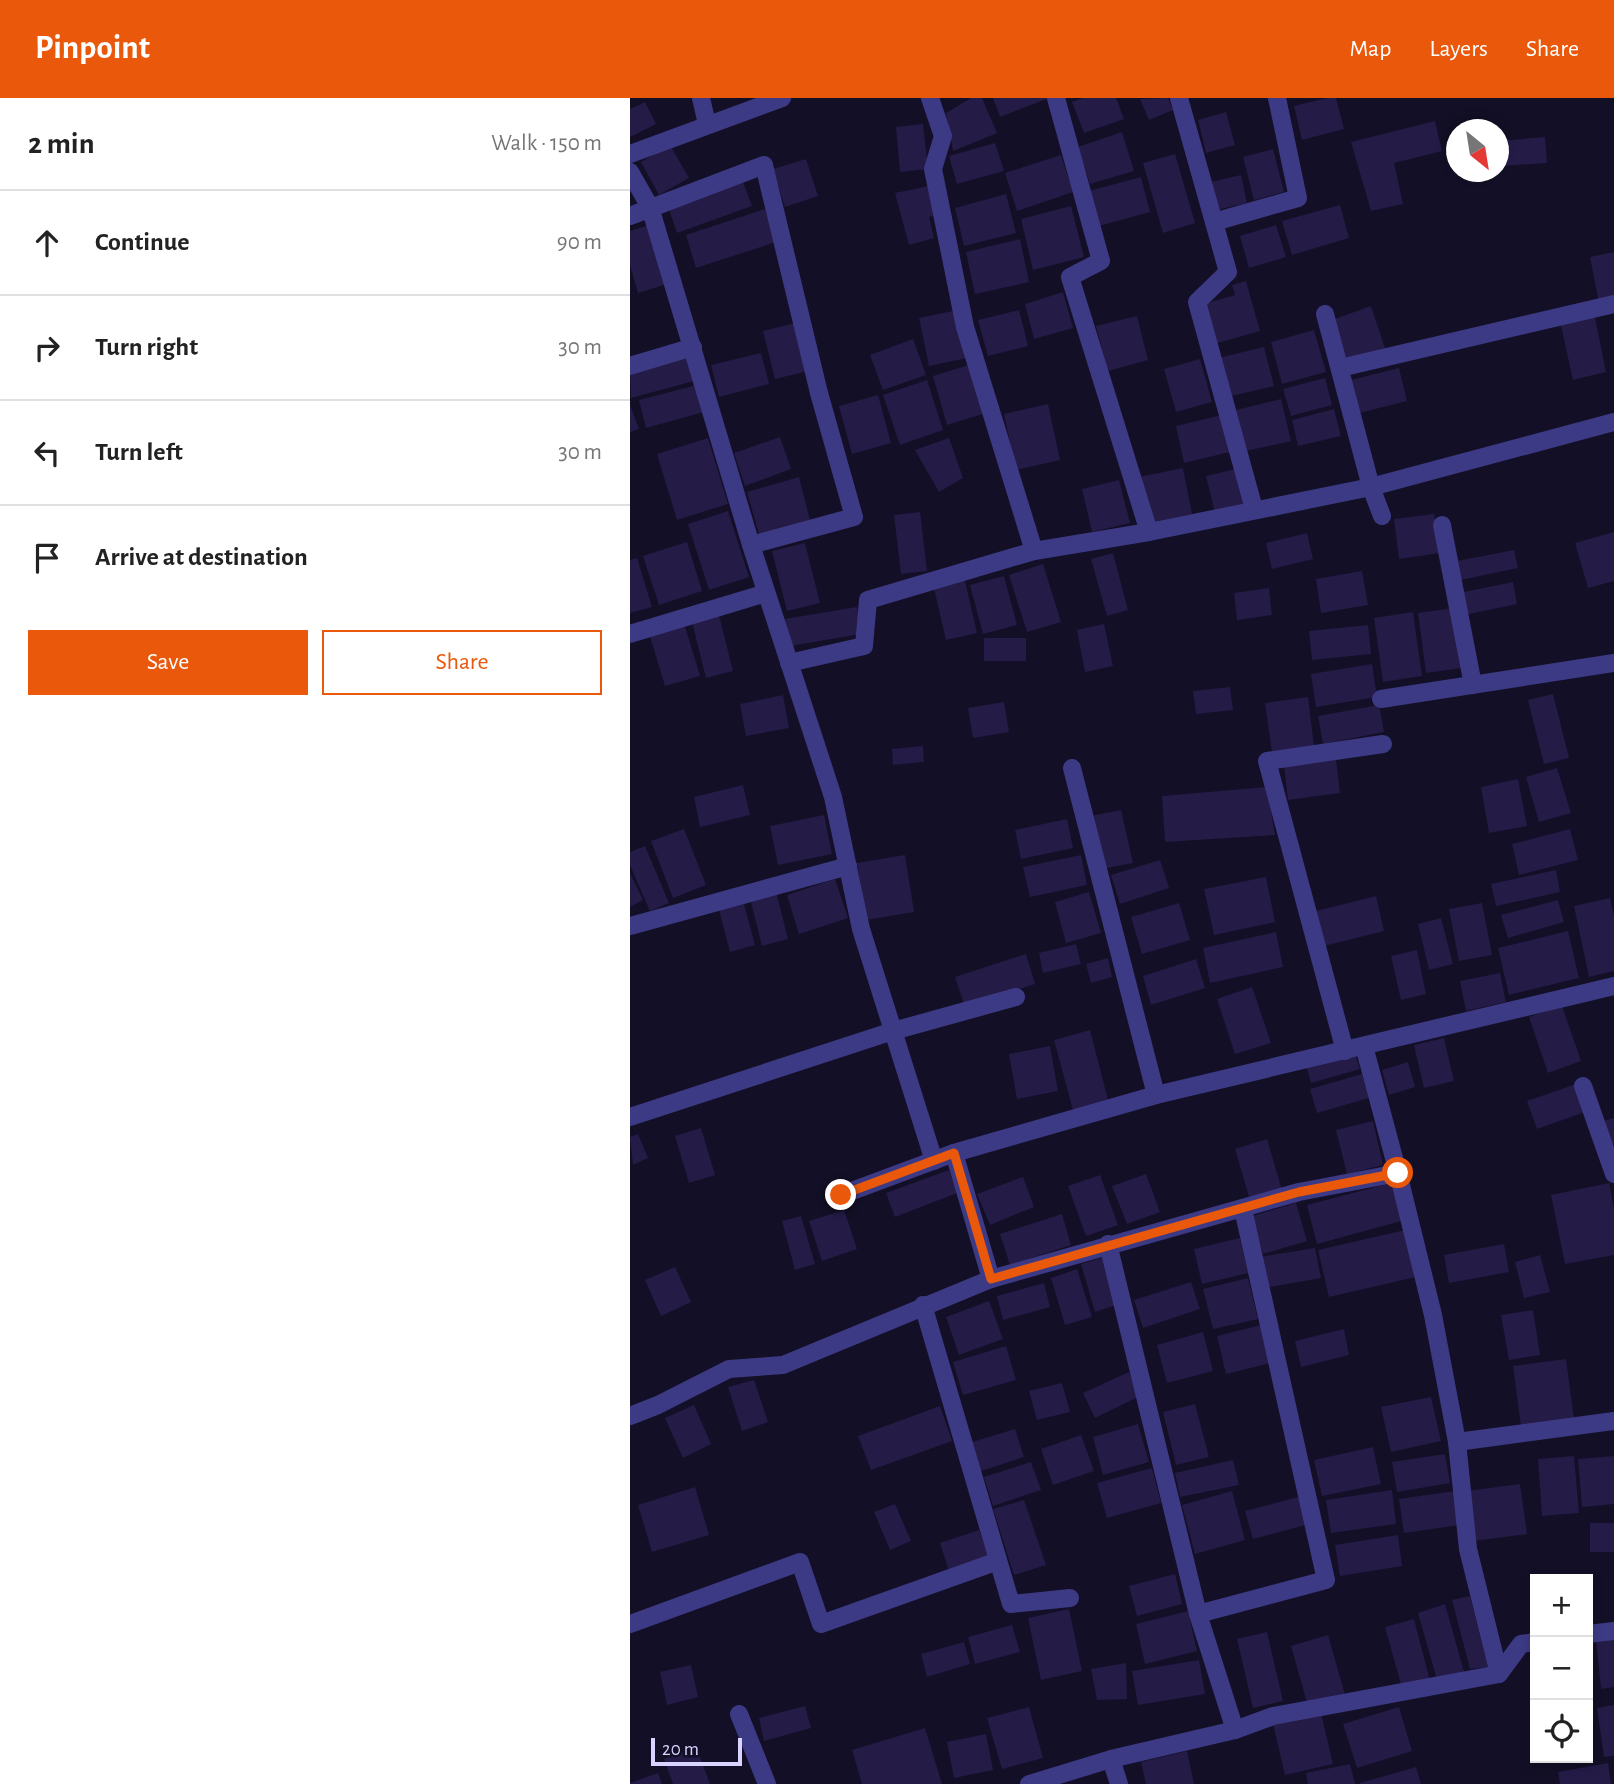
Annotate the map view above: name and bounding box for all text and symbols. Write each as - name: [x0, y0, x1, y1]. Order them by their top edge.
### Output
- text: Pinpoint: [35, 32, 150, 65]
- text: Map: [1349, 37, 1391, 61]
- text: Layers: [1429, 37, 1488, 61]
- text: Share: [1526, 37, 1579, 61]
- north arrow: [1446, 119, 1509, 182]
- text: 2 min: [28, 129, 95, 159]
- text: Walk · 150 m: [491, 132, 602, 155]
- icon: ahead: [28, 224, 66, 262]
- text: Continue: [95, 229, 190, 255]
- text: 90 m: [557, 231, 602, 254]
- icon: right: [28, 329, 66, 367]
- text: Turn right: [95, 334, 198, 360]
- text: 30 m: [558, 336, 602, 359]
- icon: left: [28, 434, 66, 472]
- text: Turn left: [95, 439, 183, 465]
- text: 30 m: [558, 441, 602, 464]
- icon: arrive: [28, 539, 66, 577]
- text: Arrive at destination: [95, 544, 308, 570]
- button: Save: [28, 630, 308, 695]
- button: Share: [322, 630, 602, 695]
- route start: [1382, 1157, 1413, 1188]
- route end: [825, 1179, 856, 1210]
- map controls: [1530, 1574, 1593, 1763]
- button: +: [1530, 1574, 1593, 1637]
- button: −: [1530, 1637, 1593, 1700]
- button: locate: [1530, 1700, 1593, 1763]
- scale bar: [651, 1735, 742, 1767]
- text: 20 m: [662, 1740, 699, 1759]

